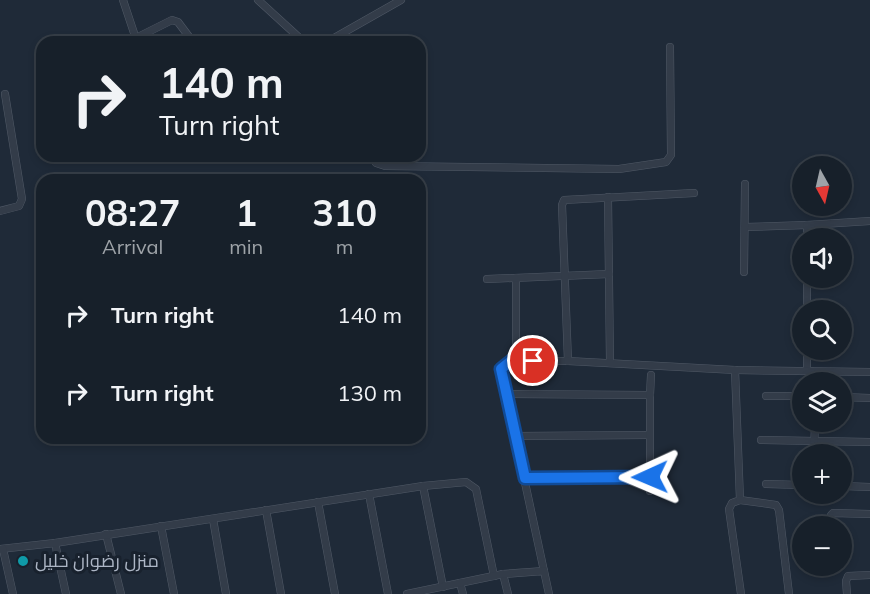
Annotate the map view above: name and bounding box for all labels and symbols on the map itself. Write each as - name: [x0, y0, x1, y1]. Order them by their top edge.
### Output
- north arrow: [792, 156, 852, 216]
- pin: [507, 335, 558, 386]
- position arrow: [618, 445, 682, 509]
- place label: منزل رضوان خليل: [35, 549, 159, 572]
- marker: منزل رضوان خليل: [16, 554, 30, 568]

